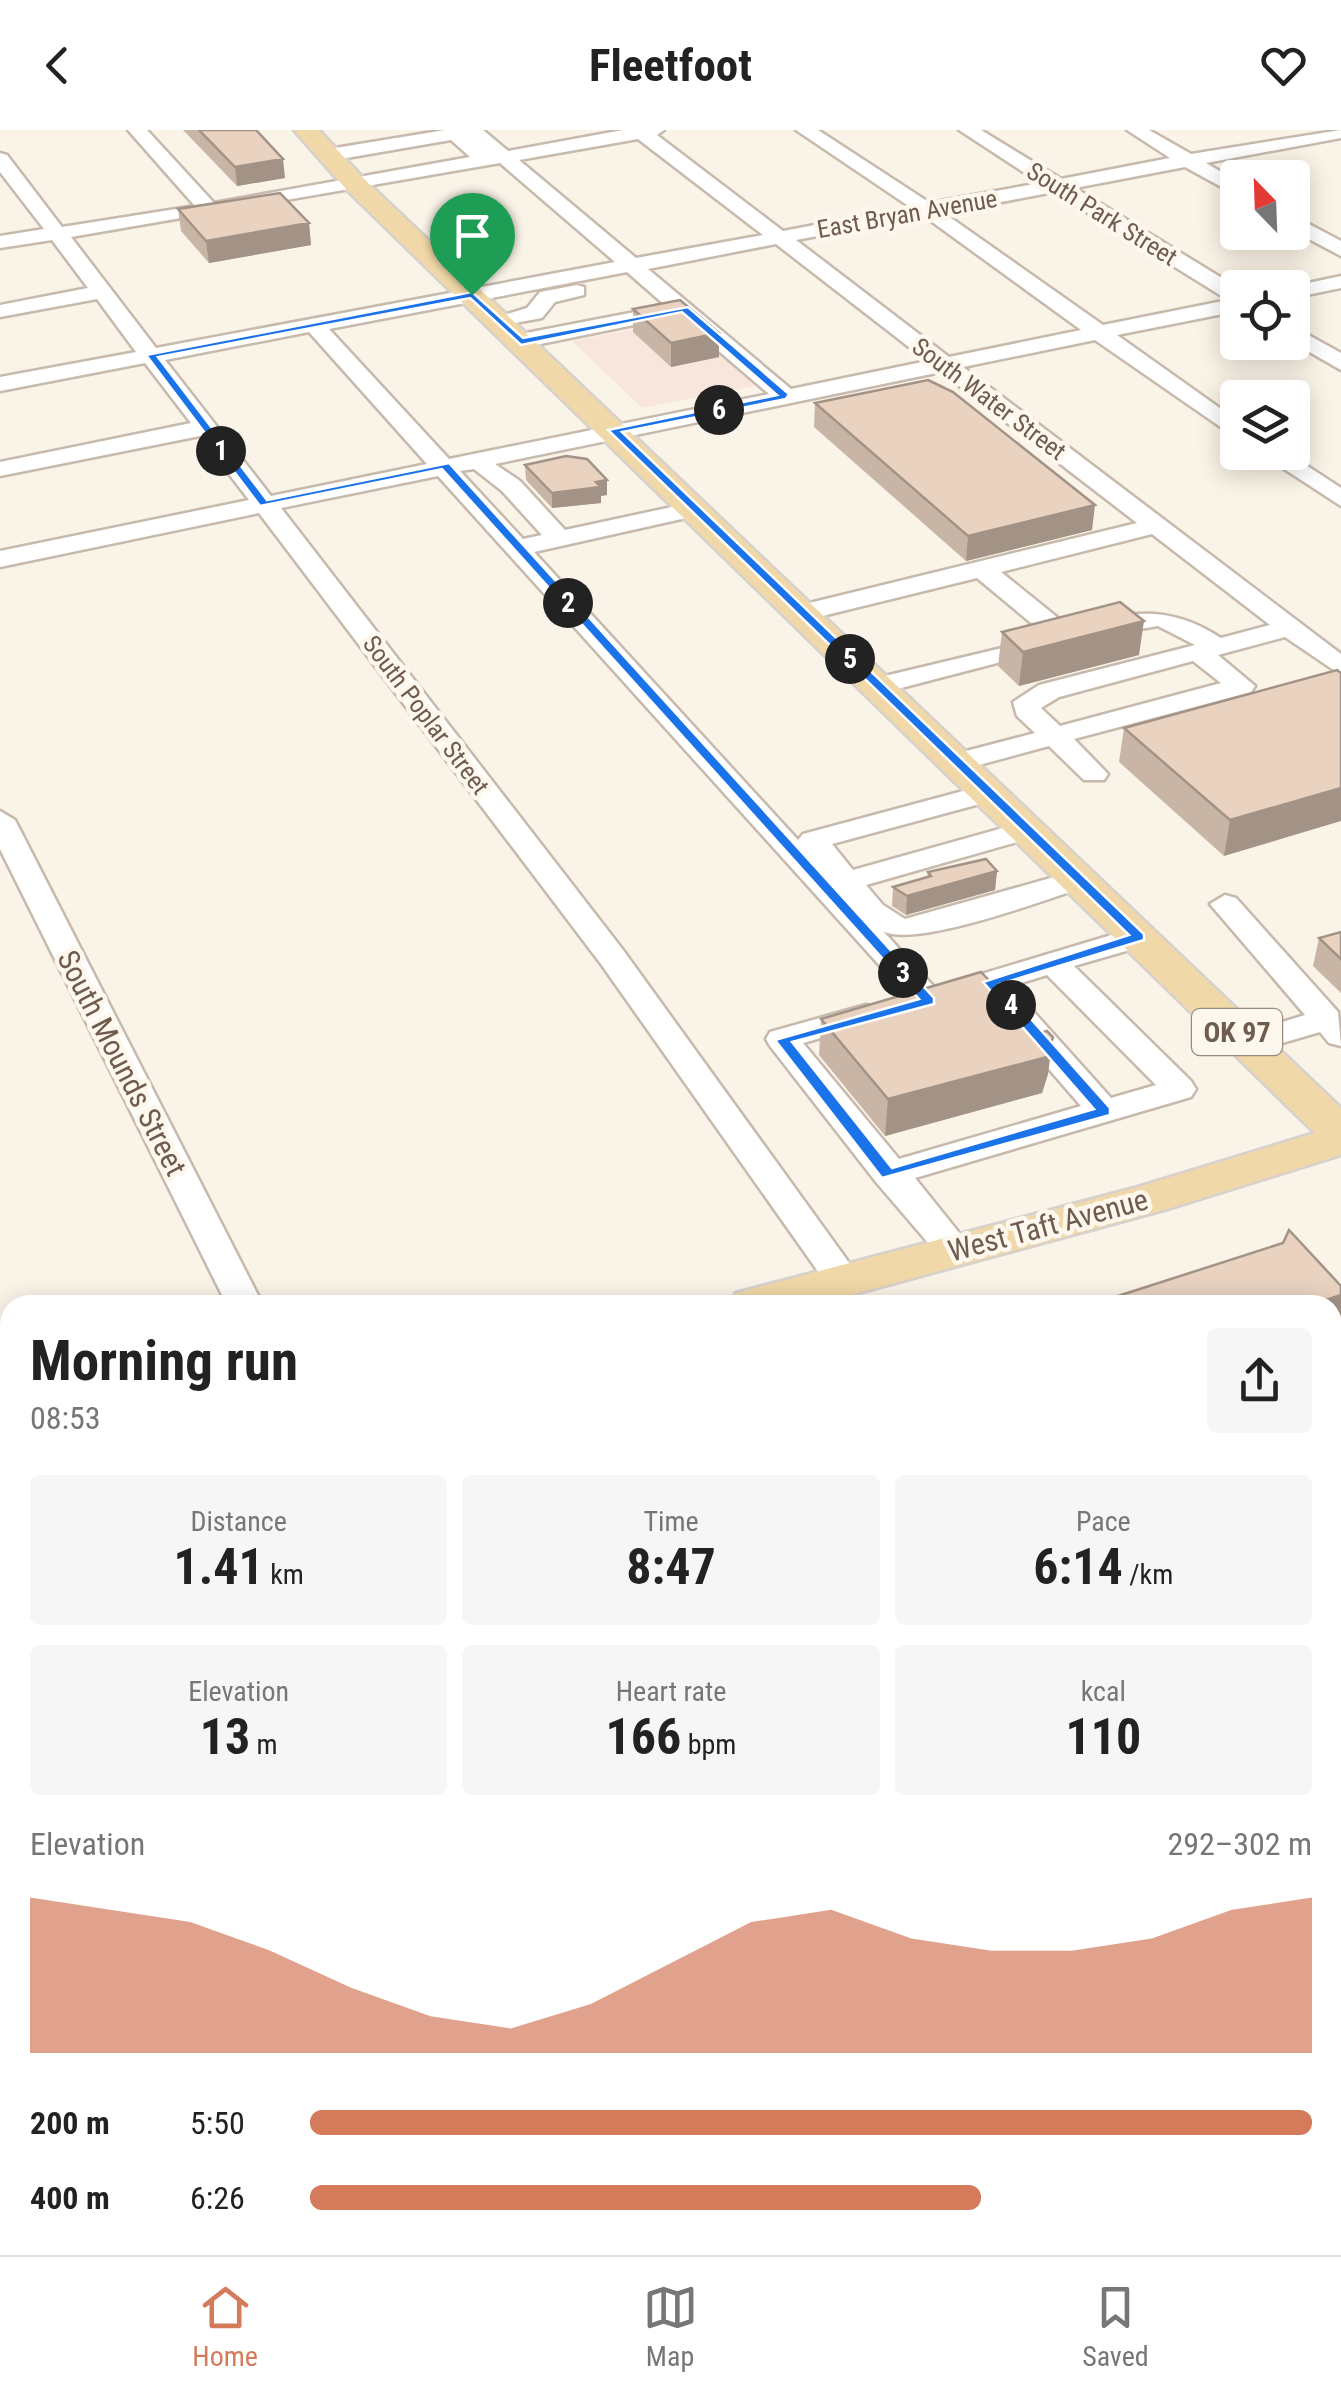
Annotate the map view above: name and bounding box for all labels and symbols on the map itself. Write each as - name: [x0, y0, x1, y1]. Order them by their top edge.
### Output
- street label: South Park Street: [1022, 156, 1182, 272]
- north arrow: [1220, 160, 1310, 250]
- street label: East Bryan Avenue: [815, 184, 999, 244]
- pin: [430, 193, 515, 296]
- street label: South Water Street: [907, 332, 1071, 466]
- pin: 6: [694, 385, 744, 435]
- pin: 1: [196, 426, 246, 476]
- pin: 2: [543, 578, 593, 628]
- street label: South Poplar Street: [357, 630, 495, 800]
- pin: 5: [825, 634, 875, 684]
- street label: South Mounds Street: [50, 945, 194, 1181]
- pin: 3: [878, 948, 928, 998]
- pin: 4: [986, 980, 1036, 1030]
- road number: OK 97: [1192, 1009, 1282, 1055]
- street label: West Taft Avenue: [944, 1182, 1152, 1268]

